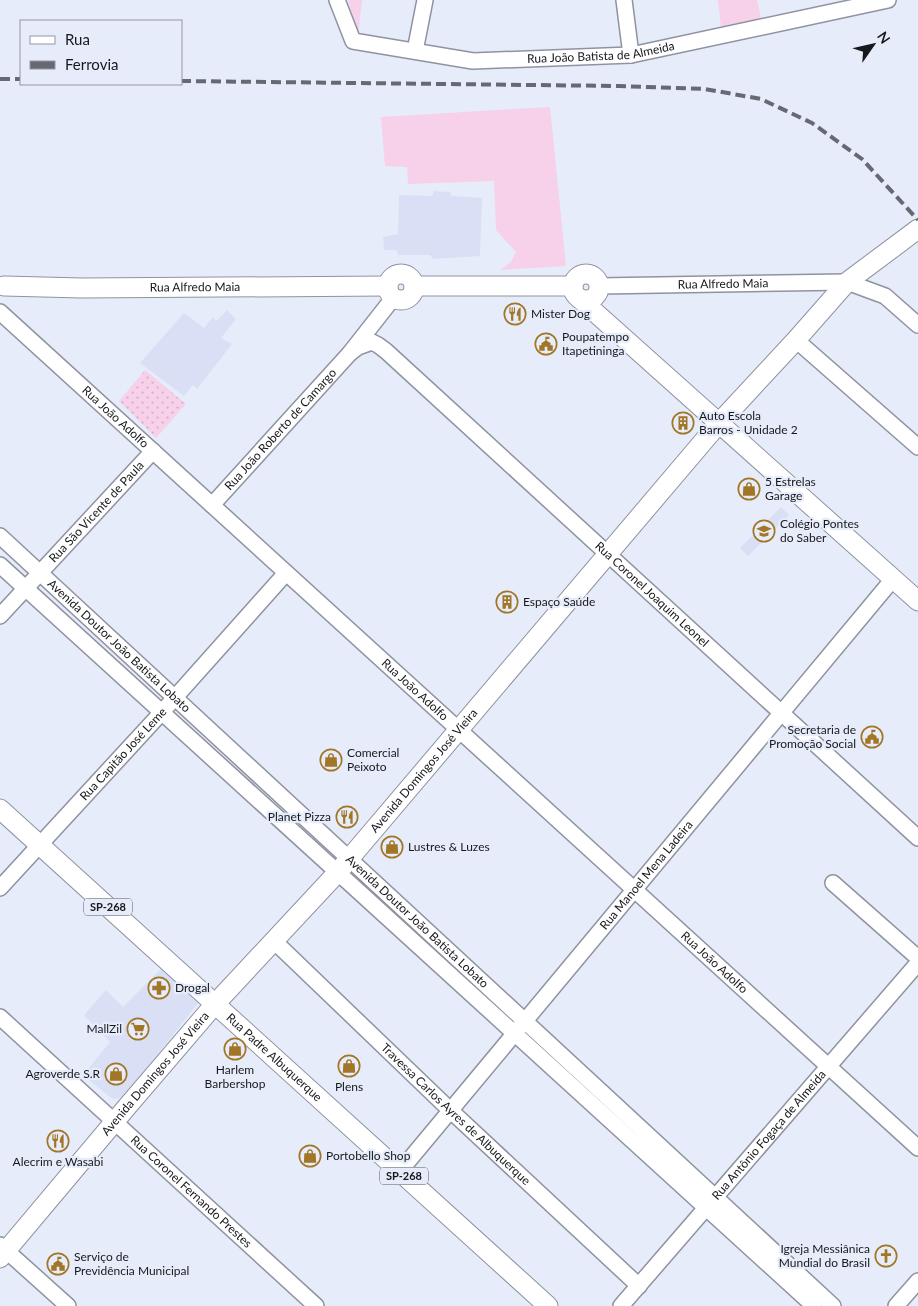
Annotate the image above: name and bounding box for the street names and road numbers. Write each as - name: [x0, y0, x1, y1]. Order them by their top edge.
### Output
- street label: Rua João Batista de Almeida: [527, 38, 676, 66]
- street label: Rua Alfredo Maia: [678, 275, 768, 292]
- street label: Rua Alfredo Maia: [150, 279, 240, 295]
- street label: Rua João Roberto de Camargo: [221, 365, 339, 493]
- street label: Rua João Adolfo: [79, 382, 152, 451]
- street label: Rua São Vicente de Paula: [46, 458, 147, 565]
- street label: Rua Coronel Joaquim Leonel: [592, 538, 712, 650]
- street label: Avenida Doutor João Batista Lobato: [45, 576, 194, 715]
- street label: Rua João Adolfo: [379, 655, 452, 724]
- street label: Rua Capitão José Leme: [76, 704, 169, 803]
- street label: Avenida Domingos José Vieira: [367, 705, 480, 836]
- street label: Rua Manoel Mena Ladeira: [596, 817, 696, 932]
- street label: Avenida Doutor João Batista Lobato: [343, 851, 492, 991]
- road number: SP-268: [84, 899, 132, 916]
- street label: Rua João Adolfo: [678, 928, 751, 996]
- street label: Avenida Domingos José Vieira: [98, 1008, 212, 1138]
- street label: Rua Padre Albuquerque: [223, 1010, 325, 1104]
- street label: Travessa Carlos Ayres de Albuquerque: [378, 1040, 534, 1188]
- street label: Rua Antônio Fogaça de Almeida: [708, 1067, 829, 1203]
- street label: Rua Coronel Fernando Prestes: [128, 1132, 255, 1251]
- road number: SP-268: [380, 1168, 428, 1184]

